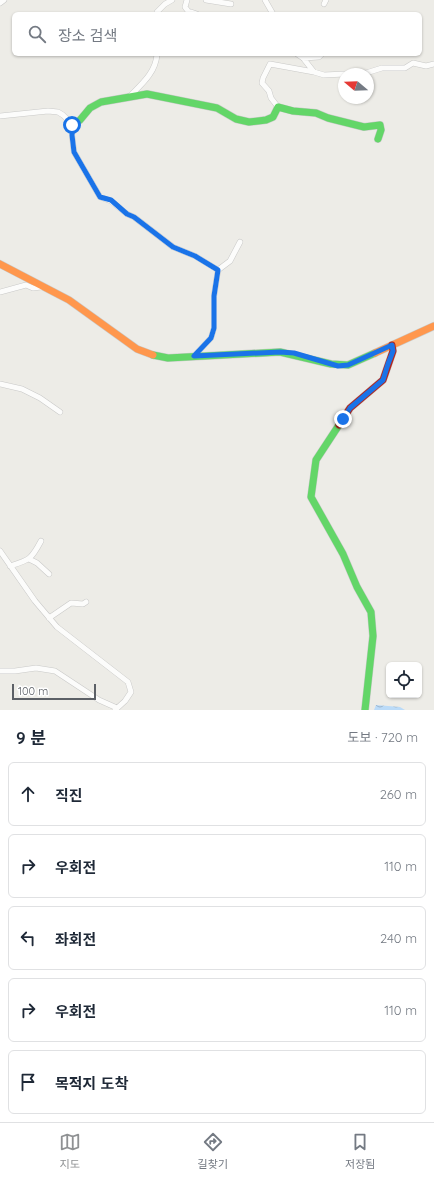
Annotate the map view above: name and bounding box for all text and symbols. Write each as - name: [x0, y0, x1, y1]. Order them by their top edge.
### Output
- search box: [12, 12, 422, 56]
- icon: search: [26, 23, 48, 45]
- text: 장소 검색: [58, 26, 117, 45]
- north arrow: [338, 68, 374, 104]
- route start: [63, 116, 81, 134]
- route end: [334, 410, 352, 428]
- map controls: [386, 662, 422, 698]
- button: locate: [386, 662, 422, 698]
- scale bar: [12, 682, 96, 701]
- text: 100 m: [18, 684, 48, 698]
- text: 9 분: [16, 727, 46, 748]
- text: 도보 · 720 m: [347, 729, 418, 745]
- icon: ahead: [17, 783, 39, 805]
- text: 직진: [55, 786, 83, 805]
- text: 260 m: [380, 786, 417, 802]
- icon: right: [17, 855, 39, 877]
- text: 우회전: [55, 858, 96, 877]
- text: 110 m: [384, 858, 417, 874]
- icon: left: [17, 927, 39, 949]
- text: 좌회전: [55, 930, 96, 949]
- text: 240 m: [380, 930, 417, 946]
- icon: right: [17, 999, 39, 1021]
- text: 우회전: [55, 1002, 96, 1021]
- text: 110 m: [384, 1002, 417, 1018]
- icon: arrive: [17, 1071, 39, 1093]
- text: 목적지 도착: [55, 1074, 128, 1093]
- tab: 지도: [59, 1131, 81, 1171]
- tab: 길찾기: [198, 1131, 228, 1171]
- tab: 저장됨: [345, 1131, 375, 1171]

